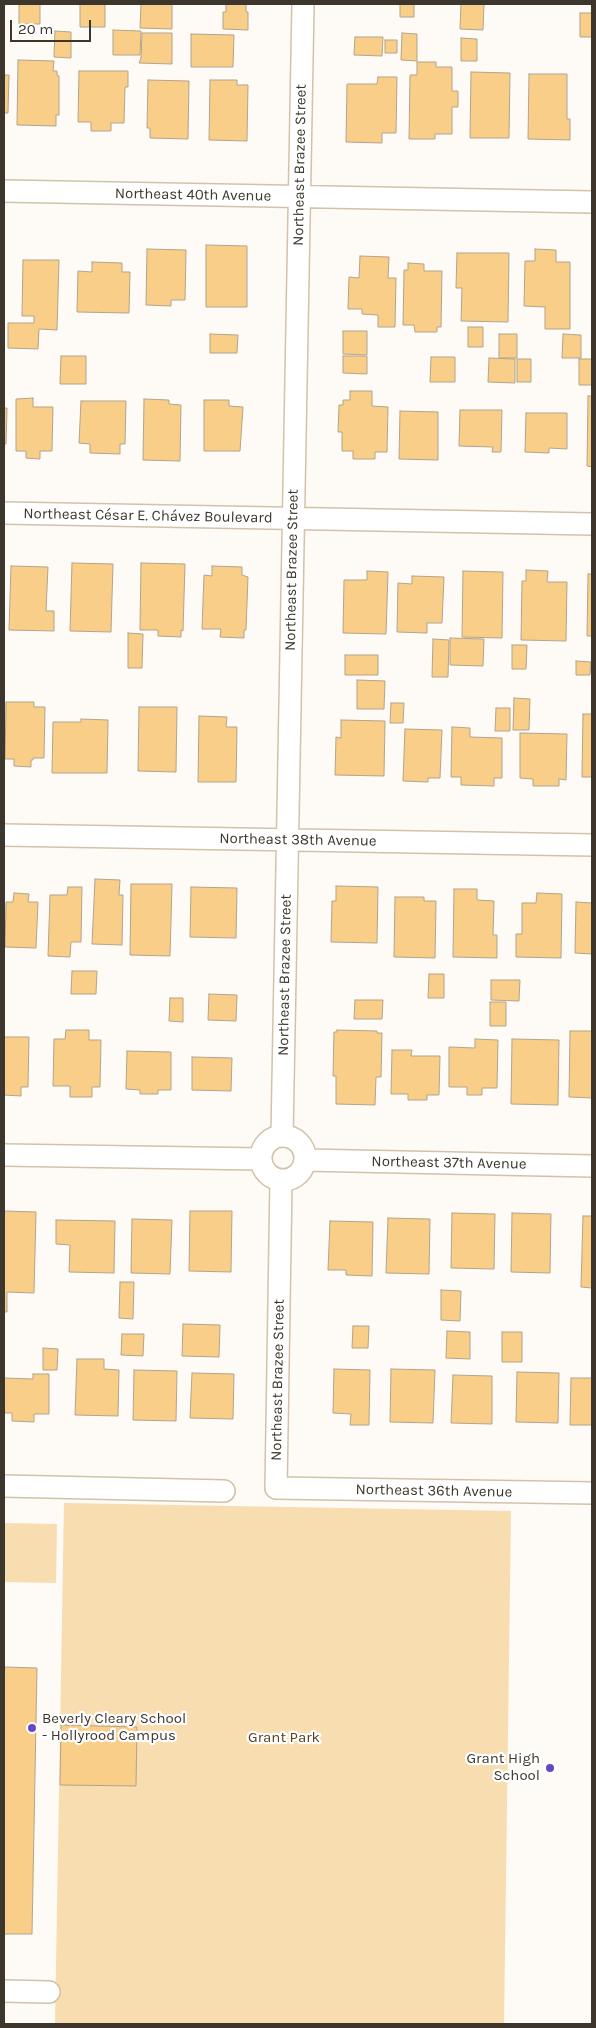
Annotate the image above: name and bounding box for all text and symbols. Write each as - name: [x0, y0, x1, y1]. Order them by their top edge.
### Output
- scale bar: [12, 10, 94, 42]
- text: 20 m: [18, 20, 53, 38]
- street label: Northeast Brazee Street: [290, 84, 310, 246]
- street label: Northeast 40th Avenue: [115, 185, 271, 205]
- street label: Northeast Brazee Street: [282, 489, 302, 651]
- street label: Northeast César E. Chávez Boulevard: [23, 505, 273, 527]
- street label: Northeast 38th Avenue: [219, 830, 377, 850]
- street label: Northeast Brazee Street: [275, 894, 295, 1056]
- street label: Northeast 37th Avenue: [371, 1153, 527, 1173]
- street label: Northeast Brazee Street: [268, 1299, 288, 1461]
- street label: Northeast 36th Avenue: [356, 1481, 512, 1501]
- place label: Beverly Cleary School - Hollyrood Campus: [42, 1710, 186, 1745]
- marker: Beverly Cleary School - Hollyrood Campus: [26, 1722, 38, 1734]
- park label: Grant Park: [248, 1729, 320, 1747]
- place label: Grant High School: [466, 1750, 540, 1785]
- marker: Grant High School: [544, 1762, 556, 1774]

